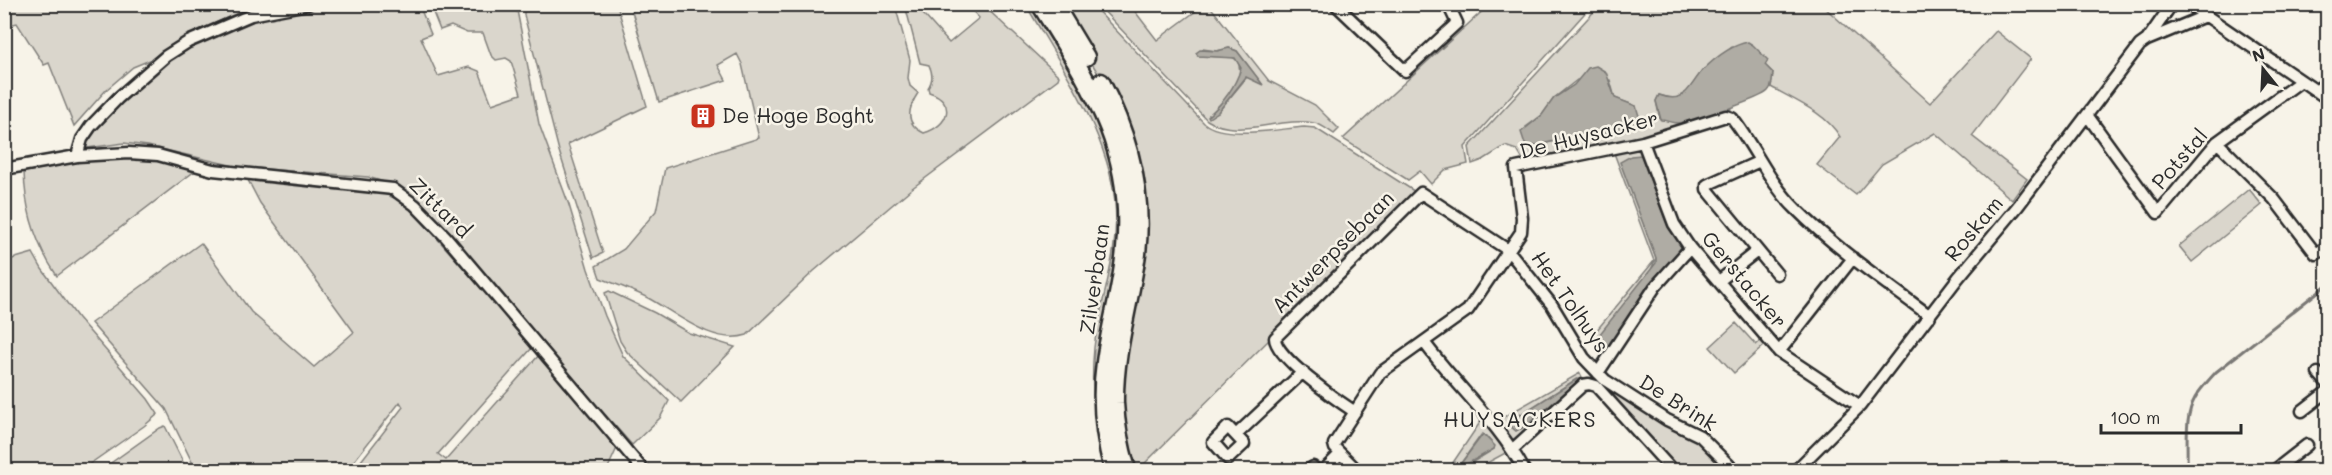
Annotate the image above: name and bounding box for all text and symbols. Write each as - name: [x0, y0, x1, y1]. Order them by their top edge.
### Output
- north arrow: [2233, 39, 2293, 99]
- text: N: [2249, 42, 2267, 66]
- building icon: De Hoge Boght: [688, 101, 718, 131]
- place label: De Hoge Boght: [722, 101, 874, 128]
- street label: De Huysacker: [1517, 103, 1661, 164]
- street label: Potstal: [2145, 122, 2213, 194]
- street label: Zittard: [404, 171, 478, 243]
- street label: Antwerpsebaan: [1265, 184, 1399, 318]
- street label: Roskam: [1938, 190, 2008, 266]
- street label: Zilverbaan: [1072, 222, 1115, 336]
- street label: Gerstacker: [1697, 225, 1794, 333]
- street label: Het Tolhuys: [1526, 245, 1616, 357]
- street label: De Brink: [1635, 367, 1723, 436]
- scale bar: [2101, 397, 2240, 435]
- district label: HUYSACKERS: [1443, 404, 1597, 433]
- text: 100 m: [2110, 405, 2160, 429]

